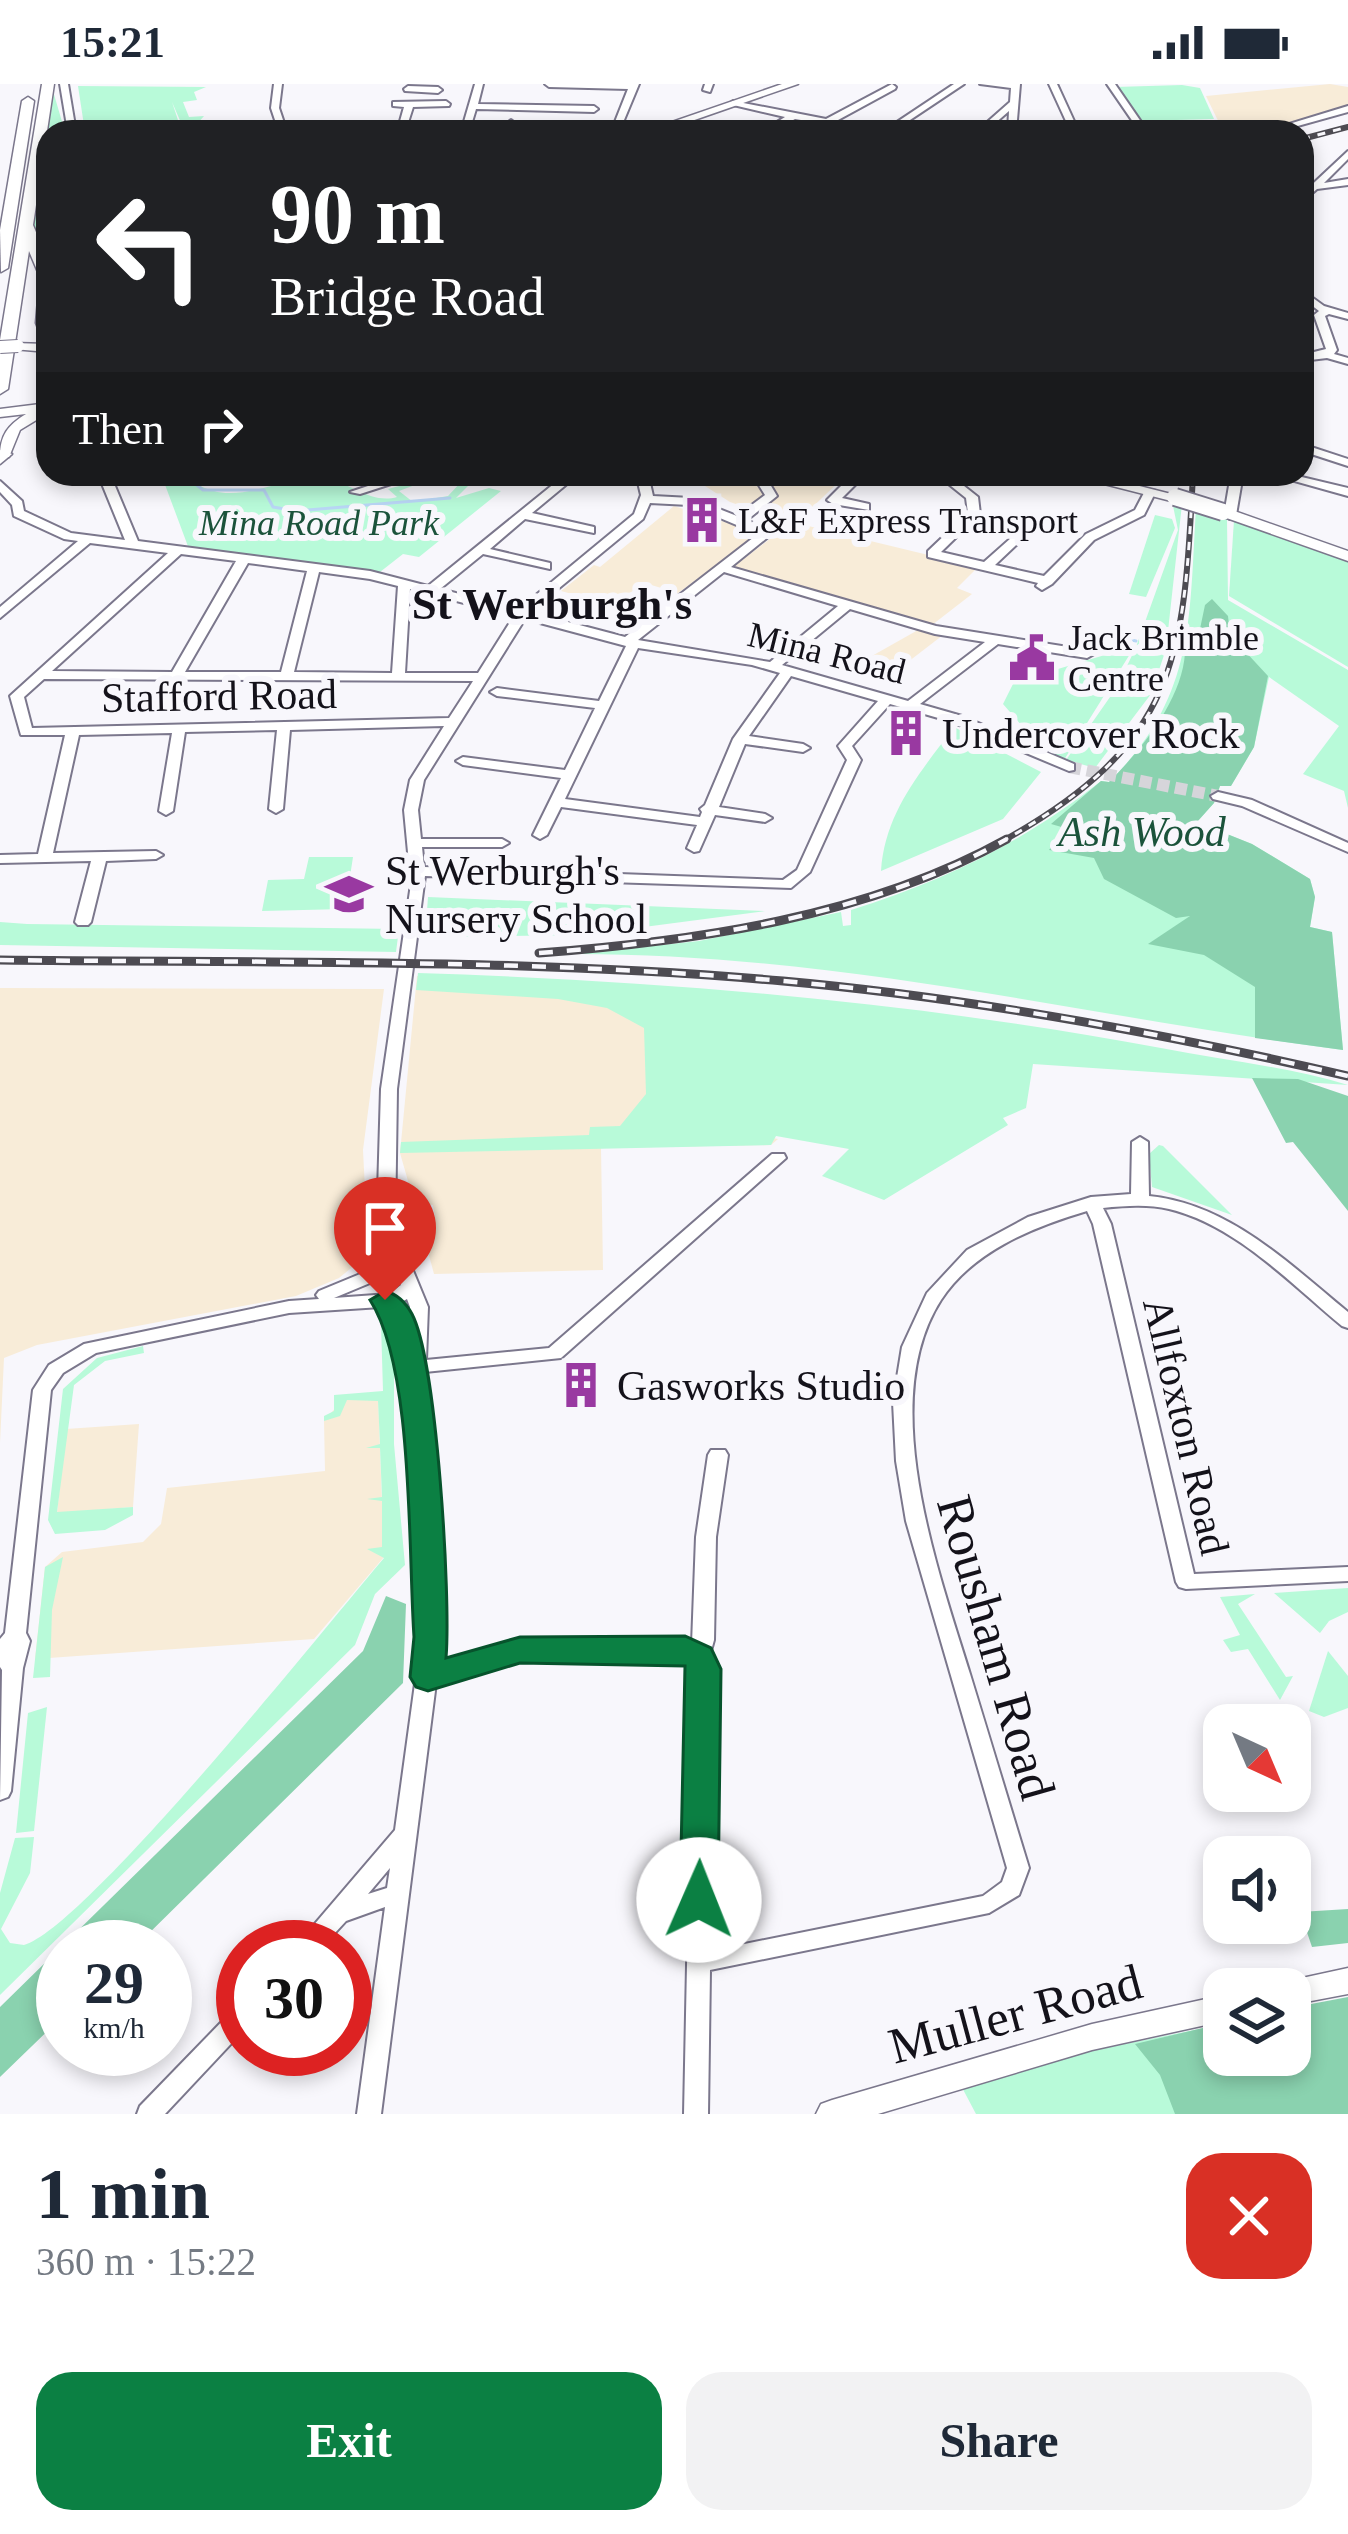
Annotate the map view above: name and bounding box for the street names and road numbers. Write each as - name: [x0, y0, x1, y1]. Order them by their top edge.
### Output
- street label: Mina Road: [744, 614, 910, 692]
- street label: Stafford Road: [101, 671, 337, 721]
- street label: Allfoxton Road: [1134, 1293, 1238, 1559]
- street label: Rousham Road: [926, 1489, 1066, 1805]
- street label: Muller Road: [883, 1953, 1148, 2075]

